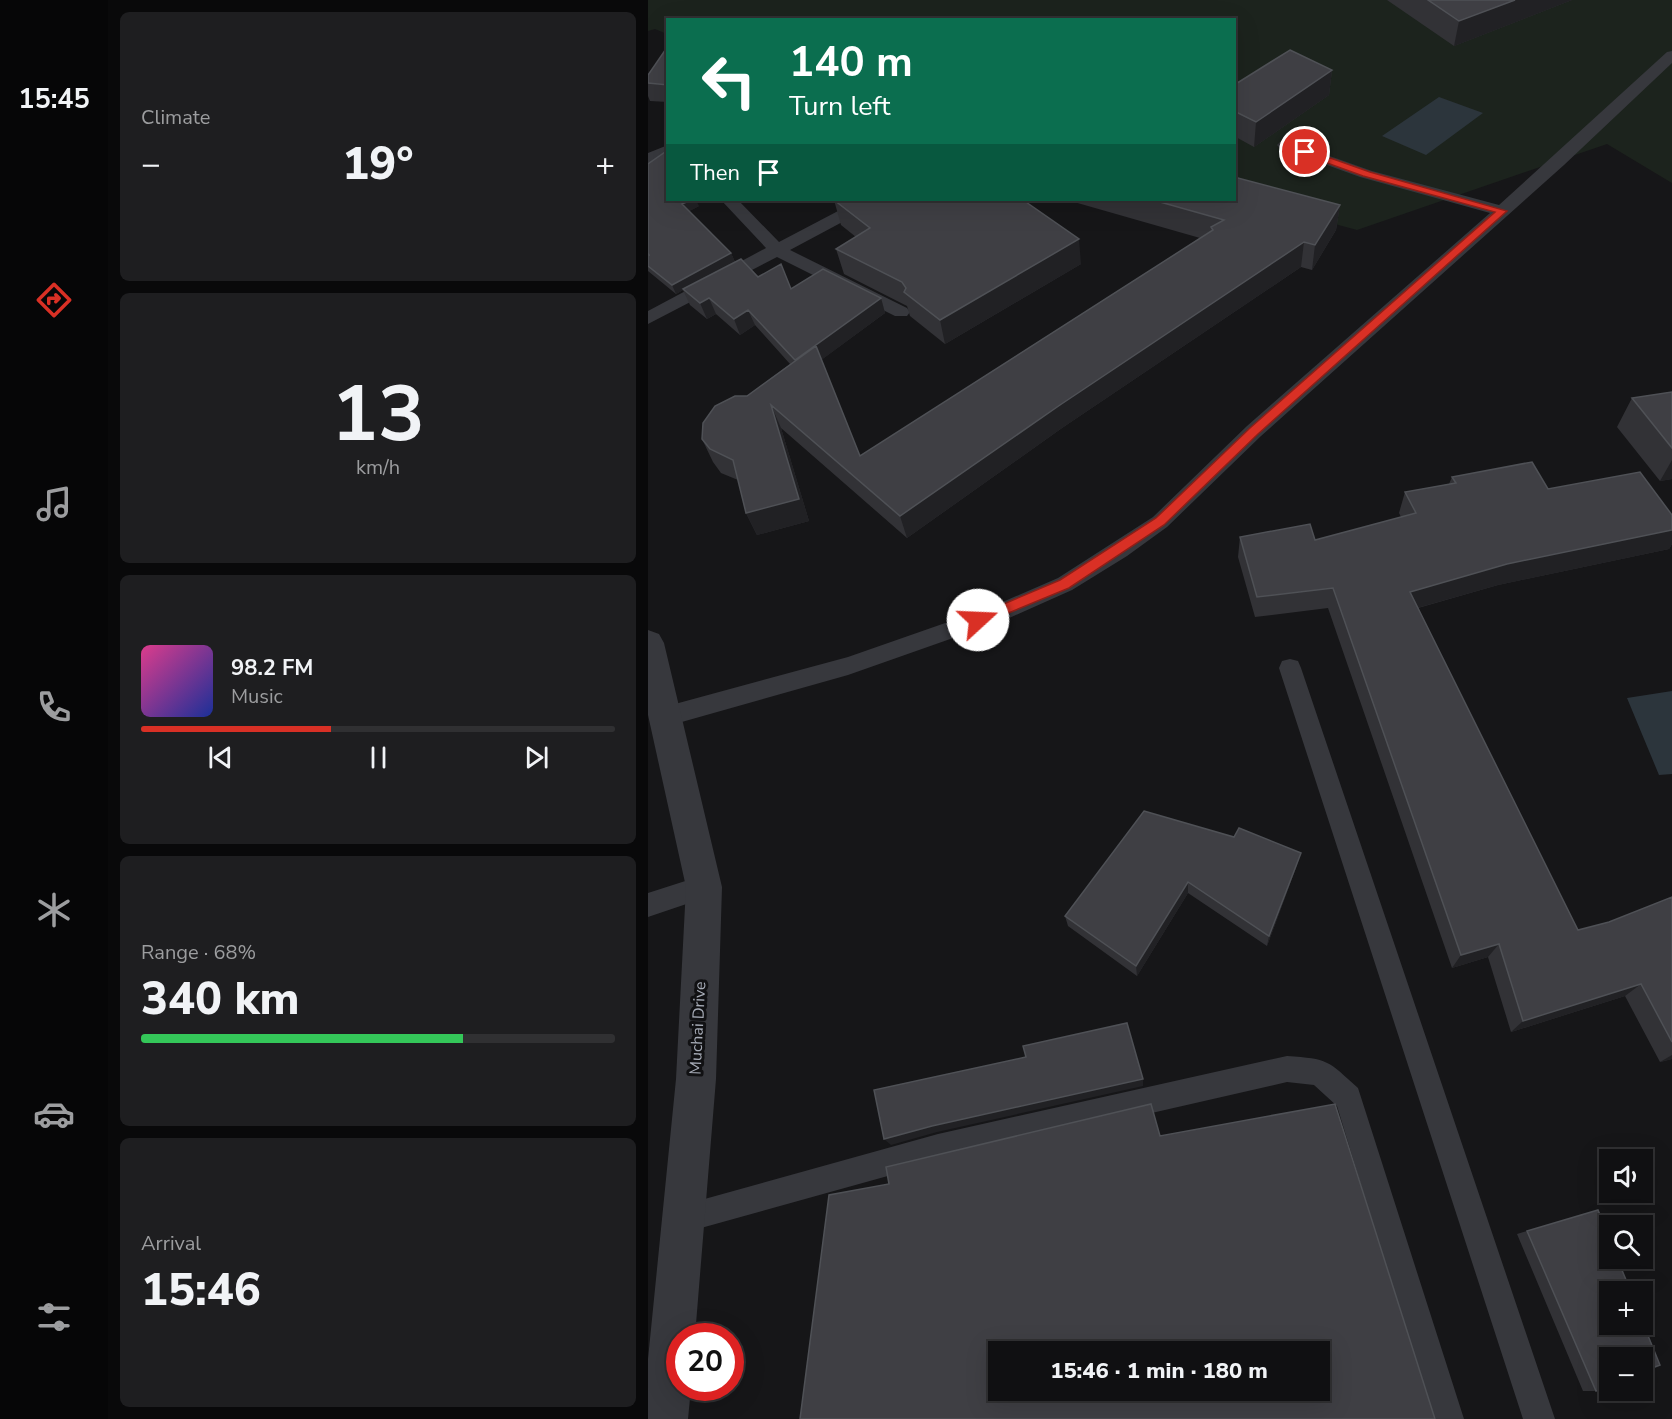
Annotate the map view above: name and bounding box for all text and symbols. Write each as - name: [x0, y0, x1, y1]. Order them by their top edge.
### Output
- text: 140 m: [789, 34, 913, 91]
- icon: left: [690, 42, 768, 120]
- text: 15:45: [18, 81, 90, 118]
- text: Turn left: [789, 88, 890, 125]
- text: Climate: [141, 104, 210, 131]
- pin: [1279, 126, 1330, 177]
- text: 19°: [342, 134, 414, 195]
- icon: arrive: [1288, 135, 1321, 168]
- text: −: [141, 142, 161, 187]
- text: +: [595, 142, 615, 187]
- icon: arrive: [752, 156, 785, 189]
- text: Then: [690, 158, 740, 188]
- icon: directions: [33, 279, 75, 321]
- text: 13: [331, 361, 425, 468]
- text: km/h: [356, 454, 400, 481]
- icon: music: [33, 483, 75, 525]
- position arrow: [946, 588, 1010, 652]
- text: 98.2 FM: [231, 653, 313, 683]
- text: Music: [231, 683, 283, 710]
- icon: phone: [33, 686, 75, 728]
- icon: previous: [204, 741, 237, 774]
- icon: pause: [362, 741, 395, 774]
- icon: next: [520, 741, 553, 774]
- icon: climate: [33, 889, 75, 931]
- text: Range · 68%: [141, 939, 256, 966]
- text: 340 km: [141, 969, 300, 1030]
- street label: Muchai Drive: [685, 981, 711, 1075]
- icon: car: [33, 1093, 75, 1135]
- map controls: [1599, 1149, 1653, 1401]
- button: sound: [1599, 1149, 1653, 1203]
- button: search: [1599, 1215, 1653, 1269]
- text: Arrival: [141, 1230, 201, 1257]
- text: 15:46: [141, 1260, 261, 1321]
- button: +: [1599, 1281, 1653, 1335]
- icon: filters: [33, 1296, 75, 1338]
- speed limit sign: 20: [666, 1323, 744, 1401]
- button: −: [1599, 1347, 1653, 1401]
- text: 15:46 · 1 min · 180 m: [1050, 1356, 1268, 1386]

